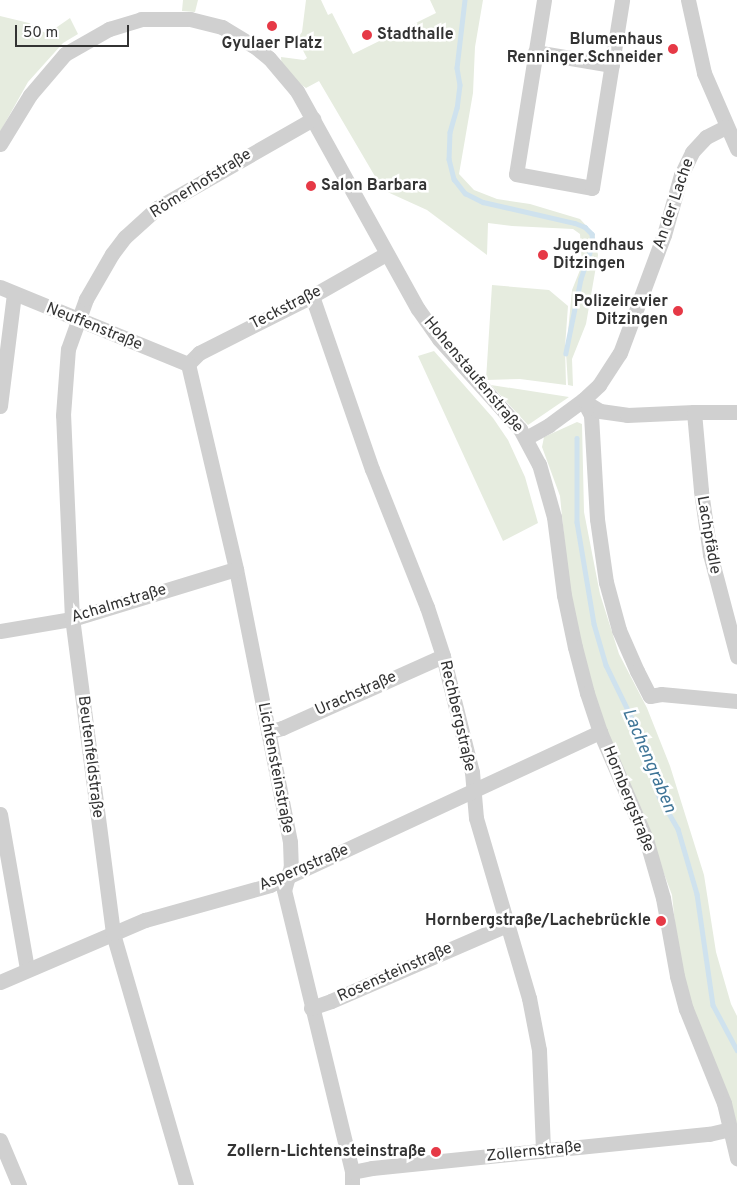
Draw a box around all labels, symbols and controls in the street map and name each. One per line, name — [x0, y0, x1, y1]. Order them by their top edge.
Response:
scale bar — [18, 15, 131, 47]
marker: Gyulaer Platz — [266, 20, 278, 32]
text: 50 m — [23, 24, 58, 43]
place label: Stadthalle — [377, 25, 454, 45]
marker: Stadthalle — [361, 29, 373, 41]
place label: Blumenhaus Renninger.Schneider — [507, 30, 663, 68]
place label: Gyulaer Platz — [222, 34, 322, 54]
marker: Blumenhaus Renninger.Schneider — [667, 43, 679, 55]
street label: Römerhofstraße — [147, 145, 255, 223]
street label: An der Lache — [649, 156, 699, 252]
place label: Salon Barbara — [321, 176, 427, 196]
marker: Salon Barbara — [305, 180, 317, 192]
place label: Jugendhaus Ditzingen — [553, 236, 644, 274]
marker: Jugendhaus Ditzingen — [537, 249, 549, 261]
street label: Teckstraße — [247, 282, 325, 334]
place label: Polizeirevier Ditzingen — [574, 292, 668, 330]
street label: Neuffenstraße — [43, 299, 145, 355]
marker: Polizeirevier Ditzingen — [672, 305, 684, 317]
street label: Hohenstaufenstraße — [419, 313, 527, 437]
street label: Lachpfädle — [692, 494, 724, 576]
street label: Achalmstraße — [69, 580, 169, 628]
street label: Rechbergstraße — [435, 659, 479, 773]
street label: Urachstraße — [312, 668, 400, 720]
street label: Beutenfeldstraße — [73, 695, 107, 819]
street label: Lichtensteinstraße — [253, 701, 297, 835]
water label: Lachengraben — [616, 705, 680, 817]
street label: Hornbergstraße — [598, 743, 658, 855]
street label: Aspergstraße — [256, 840, 352, 896]
place label: Hornbergstraße/Lachebrückle — [425, 911, 651, 931]
marker: Hornbergstraße/Lachebrückle — [655, 915, 667, 927]
street label: Rosensteinstraße — [335, 939, 455, 1007]
street label: Zollernstraße — [485, 1137, 583, 1167]
place label: Zollern-Lichtensteinstraße — [227, 1142, 426, 1162]
marker: Zollern-Lichtensteinstraße — [430, 1146, 442, 1158]

